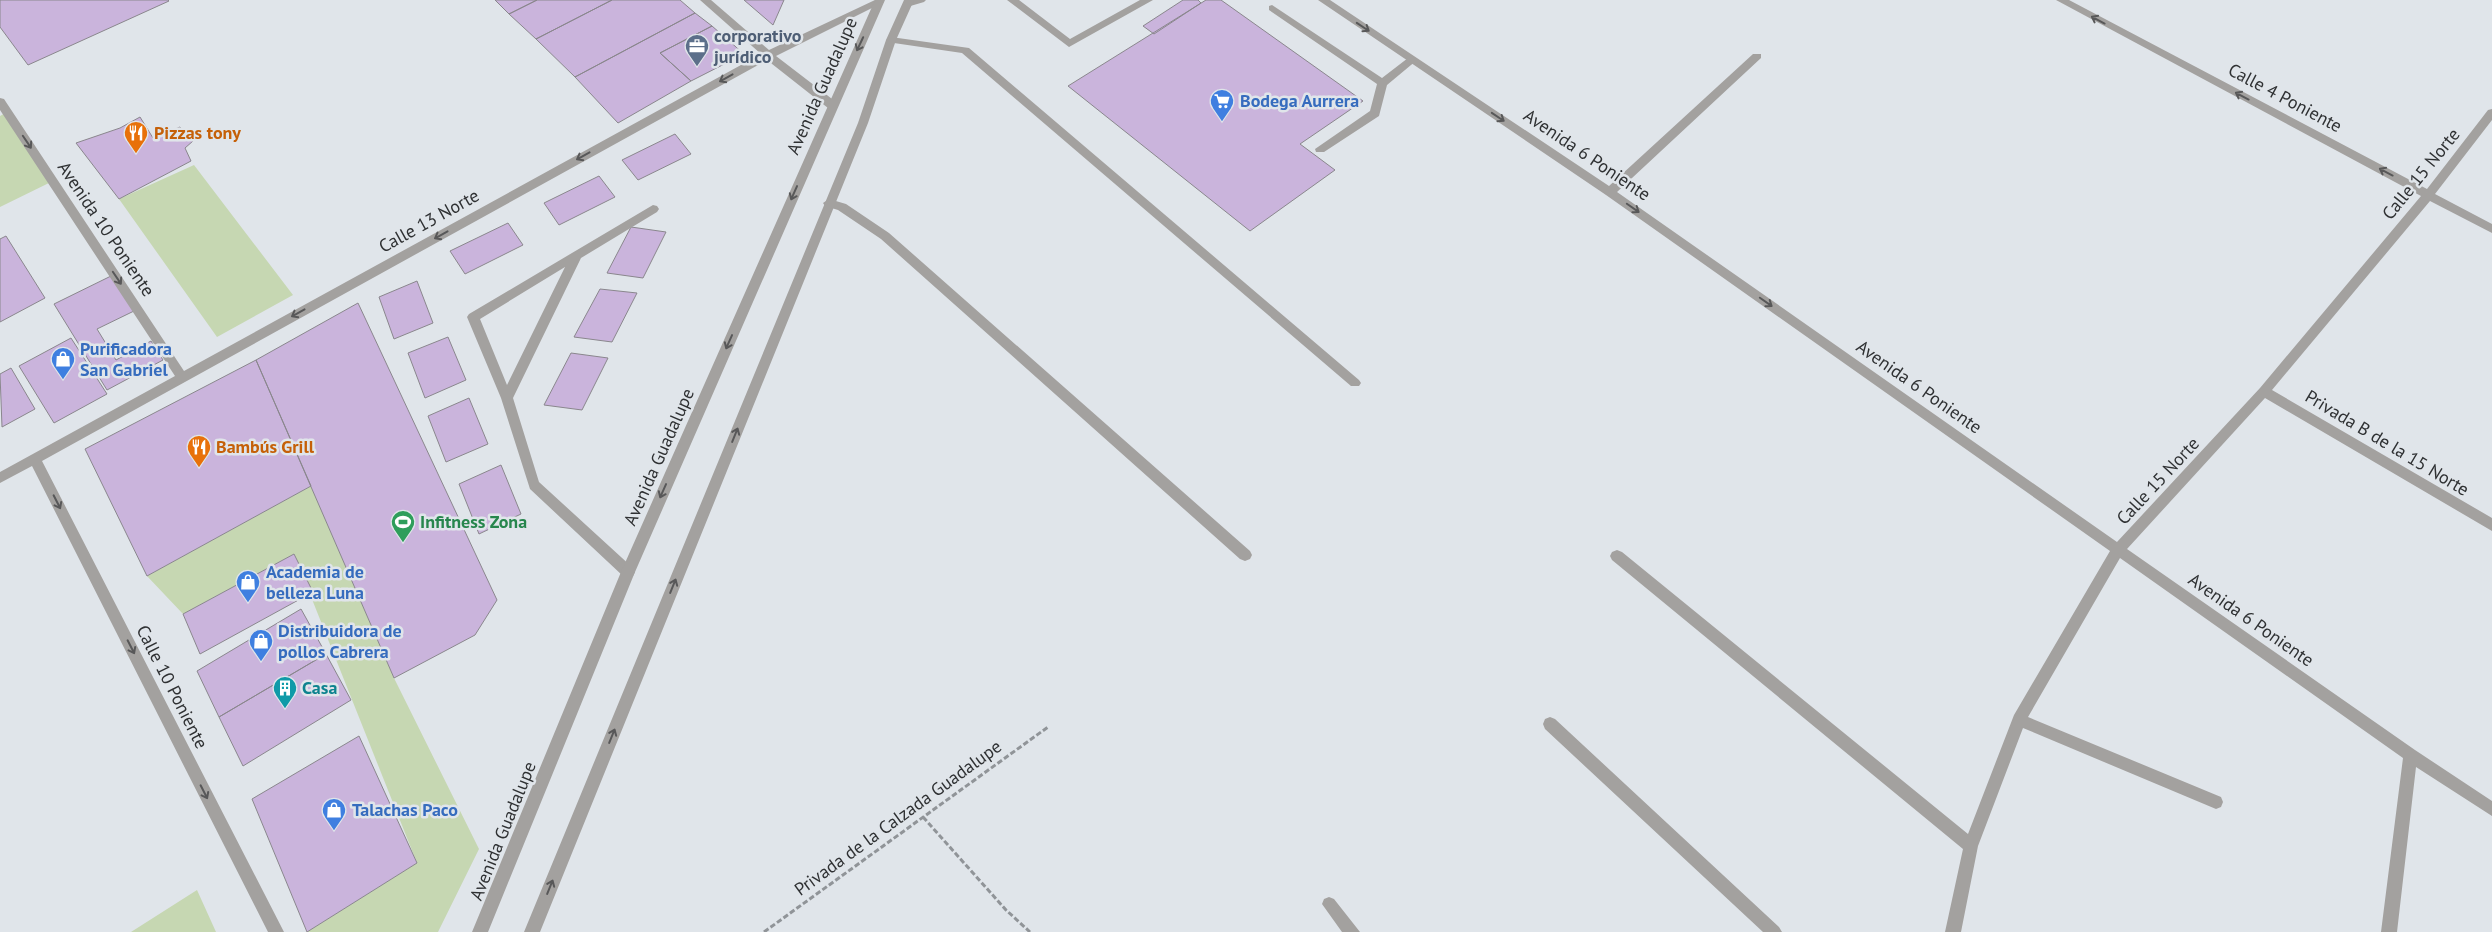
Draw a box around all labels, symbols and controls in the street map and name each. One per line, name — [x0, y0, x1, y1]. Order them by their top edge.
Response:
street label: Avenida Guadalupe — [781, 14, 862, 158]
one-way arrow — [2091, 15, 2106, 25]
one-way arrow — [1356, 22, 1370, 32]
place label: corporativo jurídico — [713, 24, 802, 68]
office icon: corporativo jurídico — [684, 33, 710, 67]
one-way arrow — [854, 36, 864, 51]
street label: Calle 4 Poniente — [2224, 58, 2346, 137]
one-way arrow — [718, 73, 733, 83]
supermarket icon: Bodega Aurrera — [1209, 88, 1235, 122]
place label: Bodega Aurrera — [1240, 89, 1359, 112]
one-way arrow — [2235, 91, 2250, 100]
street label: Avenida 6 Poniente — [1520, 104, 1655, 205]
one-way arrow — [1491, 113, 1505, 123]
restaurant icon: Pizzas tony — [123, 120, 149, 154]
place label: Pizzas tony — [154, 121, 241, 144]
street label: Calle 15 Norte — [2377, 123, 2465, 224]
one-way arrow — [22, 135, 33, 149]
one-way arrow — [577, 152, 591, 162]
street label: Avenida 10 Poniente — [53, 157, 160, 301]
one-way arrow — [2379, 166, 2394, 176]
street label: Calle 13 Norte — [375, 184, 483, 258]
one-way arrow — [788, 185, 798, 200]
one-way arrow — [1626, 203, 1640, 213]
one-way arrow — [434, 230, 448, 240]
one-way arrow — [113, 270, 123, 284]
one-way arrow — [1759, 297, 1773, 307]
one-way arrow — [291, 308, 306, 318]
one-way arrow — [723, 334, 733, 349]
street label: Avenida 6 Poniente — [1852, 335, 1987, 438]
place label: Purificadora San Gabriel — [80, 337, 172, 381]
shop icon: Purificadora San Gabriel — [50, 346, 76, 380]
street label: Privada B de la 15 Norte — [2301, 384, 2473, 501]
street label: Avenida Guadalupe — [618, 385, 699, 529]
one-way arrow — [731, 428, 740, 443]
street label: Calle 15 Norte — [2111, 432, 2204, 529]
restaurant icon: Bambús Grill — [186, 434, 212, 468]
place label: Bambús Grill — [216, 435, 315, 458]
one-way arrow — [658, 483, 667, 498]
one-way arrow — [53, 494, 62, 509]
sports icon: Infitness Zona — [390, 509, 416, 543]
place label: Infitness Zona — [420, 510, 527, 533]
place label: Academia de belleza Luna — [266, 560, 364, 604]
street label: Avenida 6 Poniente — [2184, 568, 2319, 671]
shop icon: Academia de belleza Luna — [235, 569, 261, 603]
one-way arrow — [669, 579, 679, 594]
place label: Distribuidora de pollos Cabrera — [278, 619, 402, 663]
street label: Calle 10 Poniente — [131, 621, 213, 752]
shop icon: Distribuidora de pollos Cabrera — [248, 628, 274, 662]
one-way arrow — [127, 639, 136, 654]
building icon: Casa — [272, 675, 298, 709]
place label: Casa — [302, 676, 337, 699]
one-way arrow — [608, 729, 617, 744]
street label: Privada de la Calzada Guadalupe — [790, 735, 1006, 901]
street label: Avenida Guadalupe — [464, 758, 541, 904]
one-way arrow — [200, 784, 209, 799]
shop icon: Talachas Paco — [321, 797, 347, 831]
place label: Talachas Paco — [352, 798, 458, 821]
one-way arrow — [546, 880, 556, 895]

